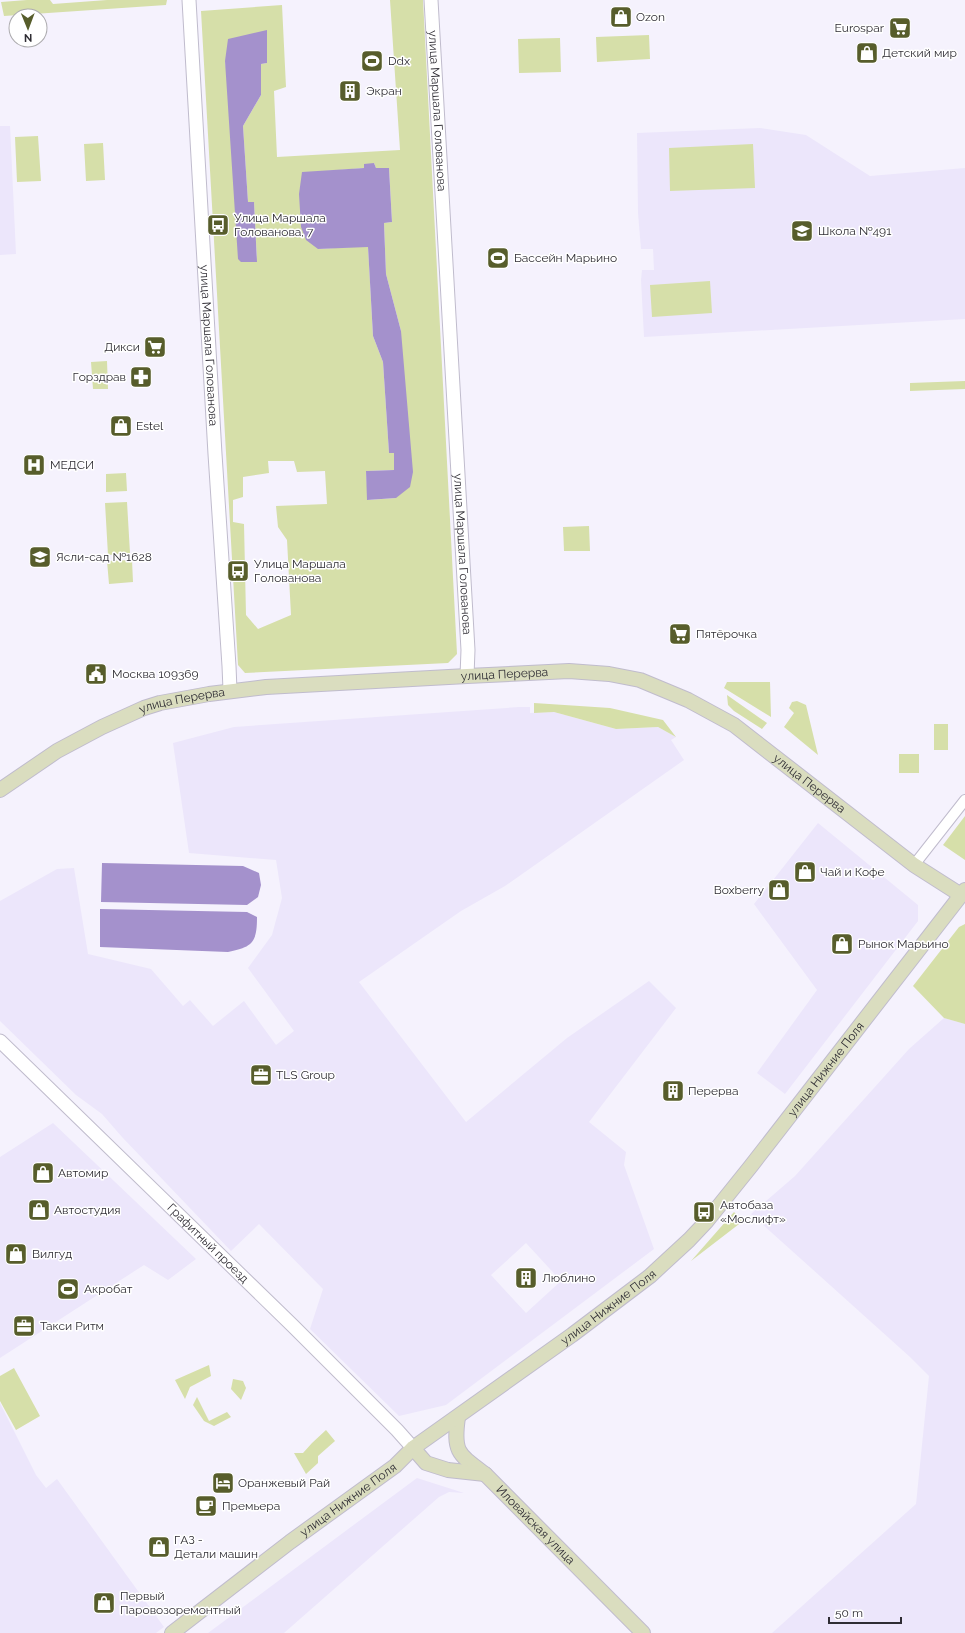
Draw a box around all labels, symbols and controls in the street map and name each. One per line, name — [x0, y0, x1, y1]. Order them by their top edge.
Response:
shop icon: Ozon — [608, 4, 634, 30]
north arrow — [8, 8, 48, 48]
place label: Ozon — [636, 10, 665, 24]
supermarket icon: Eurospar — [887, 15, 913, 41]
place label: Eurospar — [835, 21, 885, 35]
street label: улица Маршала Голованова — [426, 30, 449, 192]
text: N — [24, 31, 32, 44]
shop icon: Детский мир — [854, 40, 880, 66]
place label: Детский мир — [882, 46, 957, 60]
sports icon: Ddx — [359, 48, 385, 74]
place label: Ddx — [388, 54, 410, 68]
building icon: Экран — [337, 78, 363, 104]
place label: Экран — [366, 84, 402, 98]
place label: Улица Маршала Голованова, 7 — [234, 211, 326, 239]
bus stop icon: Улица Маршала Голованова, 7 — [205, 212, 231, 238]
school or university icon: Школа №491 — [789, 218, 815, 244]
place label: Школа №491 — [818, 224, 891, 238]
sports icon: Бассейн Марьино — [485, 245, 511, 271]
place label: Бассейн Марьино — [514, 251, 617, 265]
street label: улица Маршала Голованова — [197, 264, 220, 426]
supermarket icon: Дикси — [142, 334, 168, 360]
place label: Дикси — [104, 340, 140, 354]
pharmacy icon: Горздрав — [128, 364, 154, 390]
place label: Горздрав — [72, 370, 126, 384]
shop icon: Estel — [108, 413, 134, 439]
place label: Estel — [136, 419, 164, 433]
hospital icon: МЕДСИ — [21, 452, 47, 478]
place label: МЕДСИ — [50, 458, 94, 472]
street label: улица Маршала Голованова — [451, 473, 474, 635]
school or university icon: Ясли-сад №1628 — [27, 544, 53, 570]
place label: Ясли-сад №1628 — [56, 550, 152, 564]
place label: Улица Маршала Голованова — [254, 557, 346, 585]
bus stop icon: Улица Маршала Голованова — [225, 558, 251, 584]
supermarket icon: Пятёрочка — [667, 621, 693, 647]
place label: Пятёрочка — [696, 627, 757, 641]
public building icon: Москва 109369 — [83, 661, 109, 687]
street label: улица Перерва — [460, 665, 549, 683]
place label: Москва 109369 — [112, 667, 199, 681]
street label: улица Перерва — [137, 685, 226, 716]
street label: улица Перерва — [770, 751, 848, 816]
shop icon: Чай и Кофе — [792, 859, 818, 885]
place label: Чай и Кофе — [820, 865, 884, 879]
shop icon: Boxberry — [766, 877, 792, 903]
place label: Boxberry — [714, 883, 764, 897]
shop icon: Рынок Марьино — [829, 931, 855, 957]
place label: Рынок Марьино — [858, 937, 949, 951]
street label: улица Нижние Поля — [785, 1019, 867, 1119]
office icon: TLS Group — [248, 1062, 274, 1088]
place label: TLS Group — [276, 1068, 335, 1082]
building icon: Перерва — [660, 1078, 686, 1104]
place label: Перерва — [688, 1084, 738, 1098]
shop icon: Автомир — [30, 1160, 56, 1186]
place label: Автомир — [58, 1166, 108, 1180]
shop icon: Автостудия — [26, 1197, 52, 1223]
place label: Автобаза «Мослифт» — [720, 1198, 786, 1226]
bus stop icon: Автобаза «Мослифт» — [691, 1199, 717, 1225]
street label: Графитный проезд — [164, 1201, 251, 1286]
place label: Автостудия — [54, 1203, 121, 1217]
shop icon: Вилгуд — [3, 1241, 29, 1267]
place label: Вилгуд — [32, 1247, 72, 1261]
building icon: Люблино — [513, 1265, 539, 1291]
street label: улица Нижние Поля — [558, 1267, 659, 1348]
place label: Люблино — [542, 1271, 595, 1285]
sports icon: Акробат — [55, 1276, 81, 1302]
place label: Акробат — [84, 1282, 133, 1296]
office icon: Такси Ритм — [11, 1313, 37, 1339]
place label: Такси Ритм — [40, 1319, 104, 1333]
street label: улица Нижние Поля — [297, 1460, 399, 1539]
hotel icon: Оранжевый Рай — [210, 1470, 236, 1496]
place label: Оранжевый Рай — [238, 1476, 330, 1490]
street label: Иловайская улица — [493, 1483, 578, 1567]
cafe icon: Премьера — [193, 1493, 219, 1519]
place label: Премьера — [222, 1499, 280, 1513]
place label: ГАЗ - Детали машин — [174, 1533, 258, 1561]
shop icon: ГАЗ - Детали машин — [146, 1534, 172, 1560]
place label: Первый Паровозоремонтный — [120, 1589, 241, 1617]
shop icon: Первый Паровозоремонтный — [91, 1590, 117, 1616]
scale bar — [829, 1599, 901, 1625]
text: 50 m — [835, 1606, 863, 1620]

